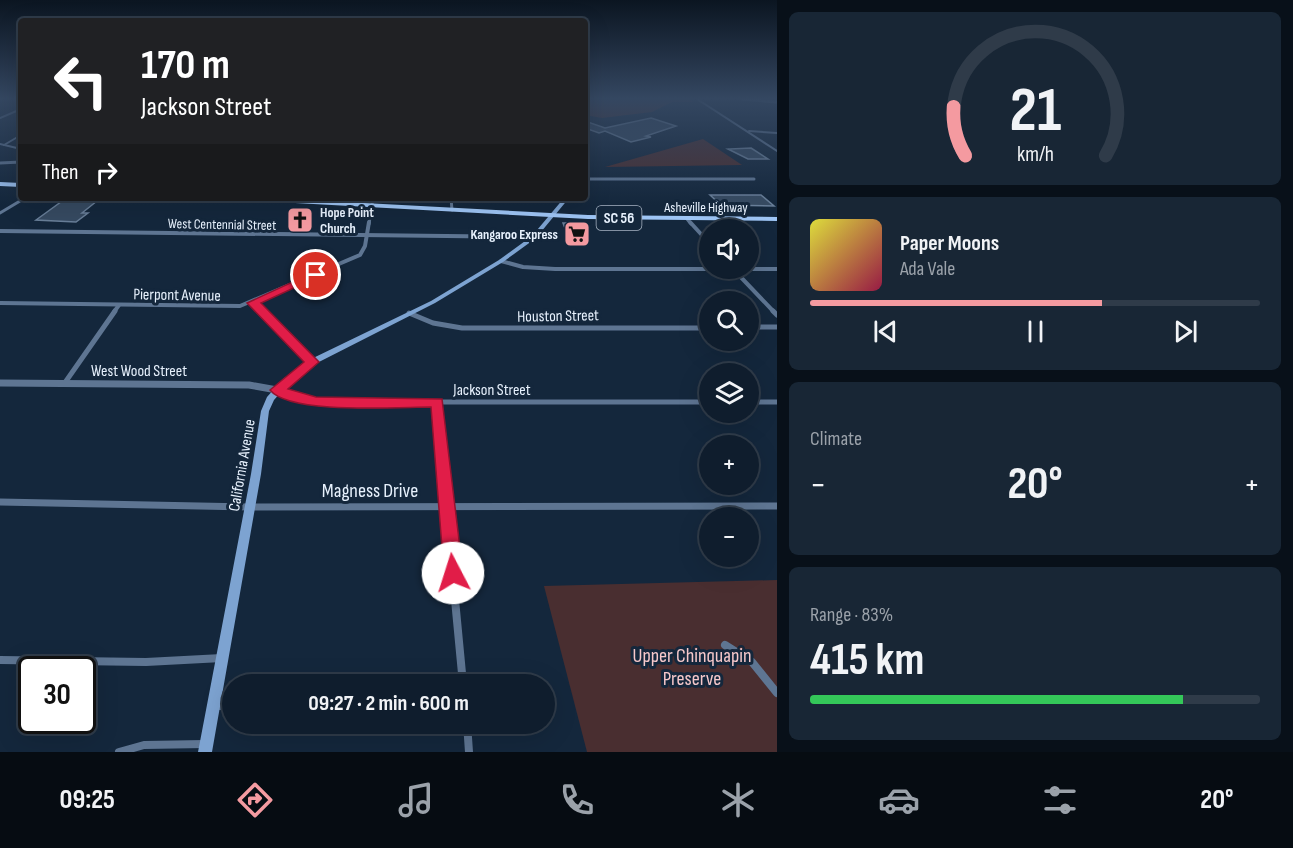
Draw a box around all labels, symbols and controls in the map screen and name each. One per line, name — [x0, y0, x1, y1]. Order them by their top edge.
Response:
text: 170 m — [141, 40, 230, 91]
icon: left — [42, 42, 120, 120]
text: 21 — [1009, 74, 1061, 149]
text: Jackson Street — [141, 91, 271, 123]
text: km/h — [1016, 142, 1054, 167]
icon: right — [90, 156, 123, 189]
text: Then — [42, 159, 78, 186]
street label: Asheville Highway — [663, 199, 748, 216]
place label: Hope Point Church — [320, 204, 374, 237]
church icon: Hope Point Church — [285, 205, 315, 235]
road number: SC 56 — [596, 206, 642, 230]
street label: West Centennial Street — [168, 215, 276, 234]
supermarket icon: Kangaroo Express — [562, 219, 592, 249]
map controls — [699, 219, 759, 567]
button: sound — [699, 219, 759, 279]
place label: Kangaroo Express — [470, 226, 558, 243]
text: Paper Moons — [900, 230, 999, 257]
pin — [290, 249, 341, 300]
text: Ada Vale — [900, 257, 955, 281]
icon: arrive — [299, 258, 332, 291]
street label: Pierpont Avenue — [133, 285, 221, 306]
button: search — [699, 291, 759, 351]
street label: Houston Street — [517, 306, 599, 327]
icon: previous — [869, 315, 902, 348]
icon: pause — [1019, 315, 1052, 348]
icon: next — [1169, 315, 1202, 348]
street label: West Wood Street — [91, 362, 187, 381]
button: layers — [699, 363, 759, 423]
street label: Jackson Street — [452, 381, 531, 400]
street label: California Avenue — [225, 418, 260, 513]
text: Climate — [810, 427, 862, 451]
button: + — [699, 435, 759, 495]
text: 20° — [1007, 457, 1063, 512]
text: − — [810, 465, 826, 505]
text: + — [1244, 465, 1260, 505]
street label: Magness Drive — [322, 479, 418, 503]
button: − — [699, 507, 759, 567]
position arrow — [421, 541, 485, 605]
text: Range · 83% — [810, 603, 893, 627]
text: 415 km — [810, 633, 924, 688]
park label: Upper Chinquapin Preserve — [633, 644, 751, 691]
speed limit sign: 30 — [18, 656, 96, 734]
text: 09:27 · 2 min · 600 m — [308, 690, 469, 717]
icon: directions — [234, 779, 276, 821]
icon: music — [395, 779, 437, 821]
icon: phone — [556, 779, 598, 821]
icon: climate — [717, 779, 759, 821]
icon: car — [878, 779, 920, 821]
icon: filters — [1039, 779, 1081, 821]
text: 09:25 — [60, 784, 115, 816]
text: 20° — [1200, 784, 1233, 816]

